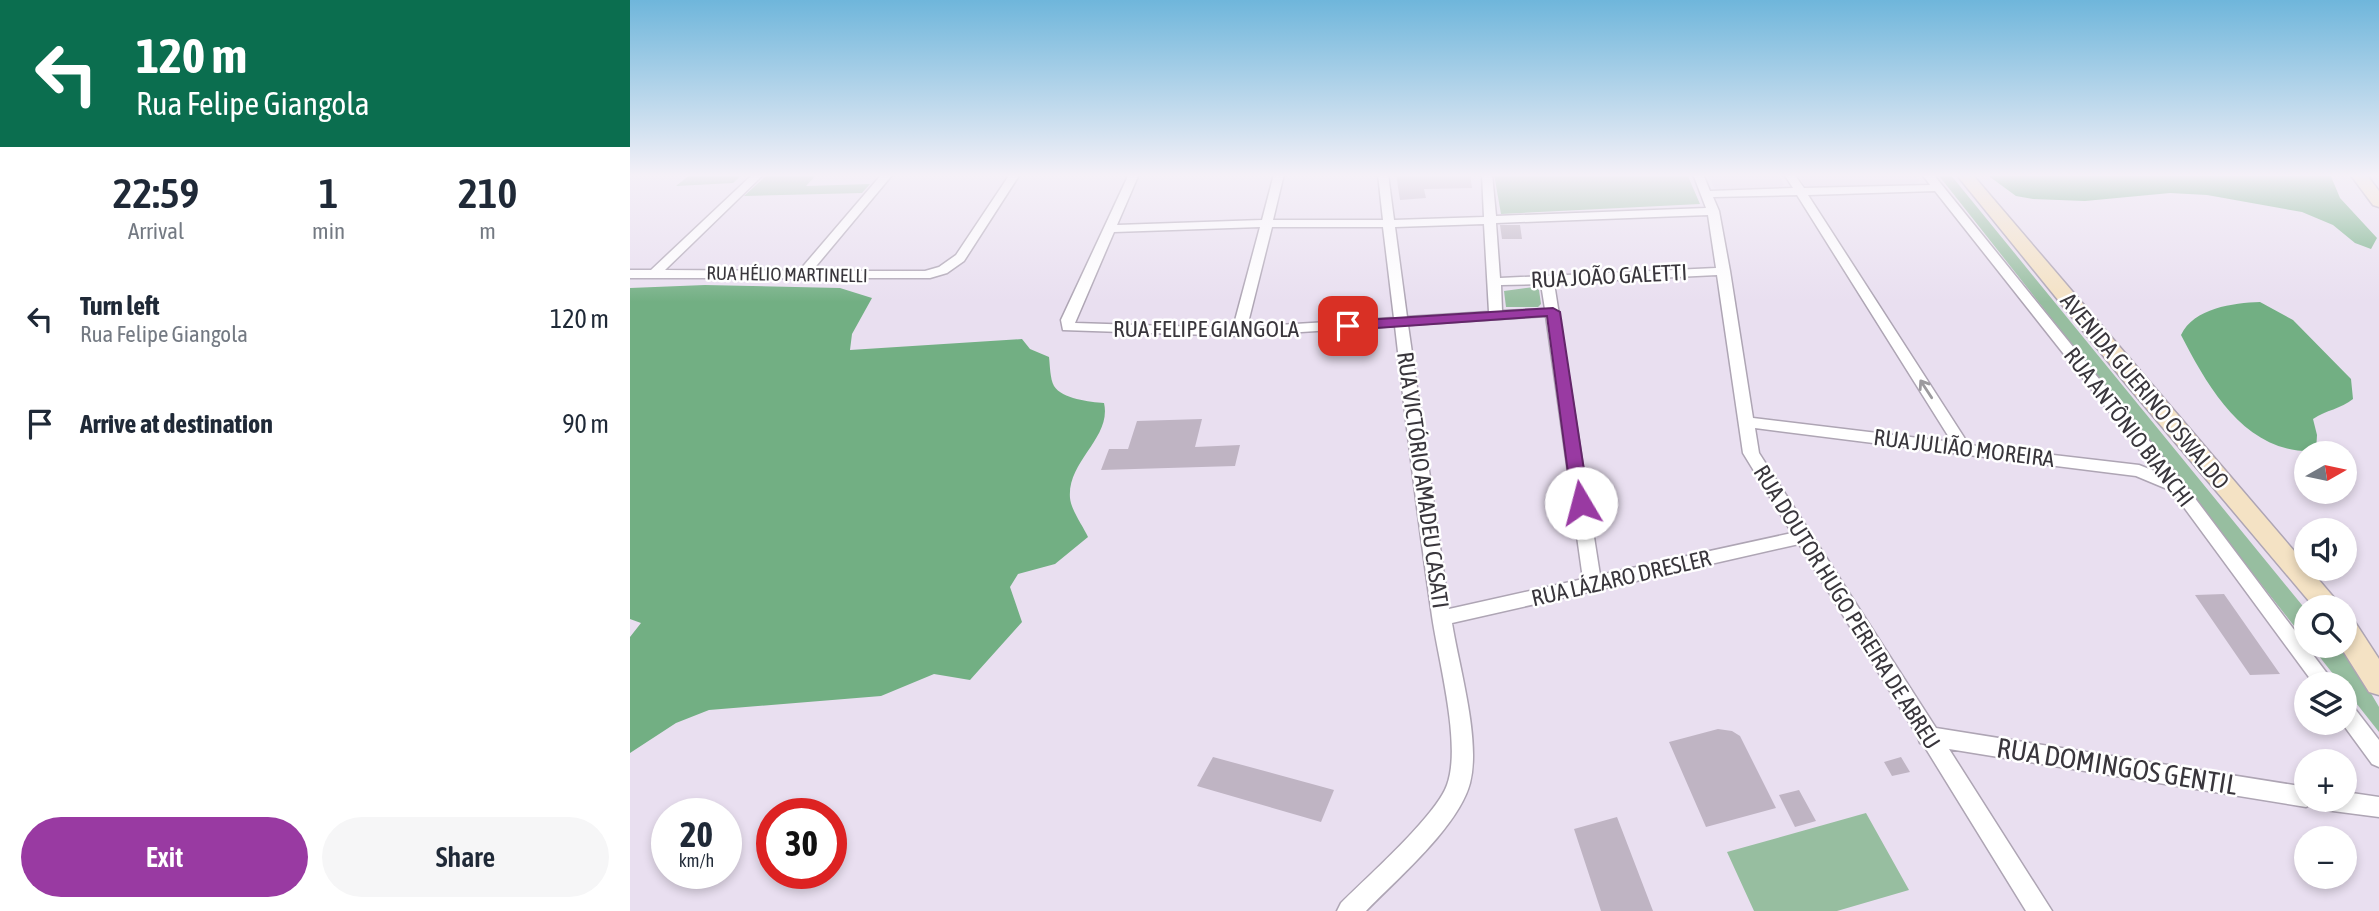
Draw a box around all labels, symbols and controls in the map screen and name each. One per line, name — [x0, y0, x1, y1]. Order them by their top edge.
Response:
text: 120 m — [136, 27, 247, 83]
icon: left — [21, 28, 112, 119]
text: Rua Felipe Giangola — [136, 85, 370, 122]
text: 22:59 — [113, 169, 199, 217]
text: 1 — [319, 169, 338, 217]
text: 210 — [458, 169, 517, 217]
text: Arrival — [128, 218, 184, 244]
text: min — [312, 218, 345, 244]
text: m — [479, 218, 496, 244]
street label: RUA JOÃO GALETTI — [1530, 259, 1688, 293]
street label: RUA HÉLIO MARTINELLI — [706, 262, 868, 286]
street label: AVENIDA GUERINO OSWALDO — [2056, 288, 2234, 494]
text: Turn left — [80, 291, 160, 321]
pin — [1318, 296, 1378, 356]
icon: left — [21, 300, 59, 338]
text: 120 m — [550, 304, 609, 334]
icon: arrive — [1329, 307, 1367, 345]
street label: RUA FELIPE GIANGOLA — [1113, 316, 1300, 342]
text: Rua Felipe Giangola — [80, 321, 248, 347]
street label: RUA ANTÔNIO BIANCHI — [2059, 342, 2199, 512]
street label: RUA VICTÓRIO AMADEU CASATI — [1392, 350, 1454, 610]
one-way arrow — [1919, 380, 1933, 399]
icon: arrive — [21, 405, 59, 443]
text: Arrive at destination — [80, 409, 273, 439]
text: 90 m — [562, 409, 609, 439]
street label: RUA JULIÃO MOREIRA — [1872, 424, 2057, 472]
north arrow — [2294, 441, 2357, 504]
map controls — [2294, 441, 2357, 889]
street label: RUA DOUTOR HUGO PEREIRA DE ABREU — [1749, 460, 1945, 754]
position arrow — [1544, 466, 1618, 540]
button: sound — [2294, 518, 2357, 581]
street label: RUA LÁZARO DRESLER — [1529, 545, 1714, 611]
button: search — [2294, 595, 2357, 658]
button: layers — [2294, 672, 2357, 735]
street label: RUA DOMINGOS GENTIL — [1995, 731, 2240, 801]
button: + — [2294, 749, 2357, 812]
speed limit sign: 30 — [756, 798, 847, 889]
text: 20 — [680, 814, 713, 854]
button: Exit — [21, 817, 308, 897]
button: Share — [322, 817, 609, 897]
button: − — [2294, 826, 2357, 889]
text: km/h — [679, 850, 714, 871]

